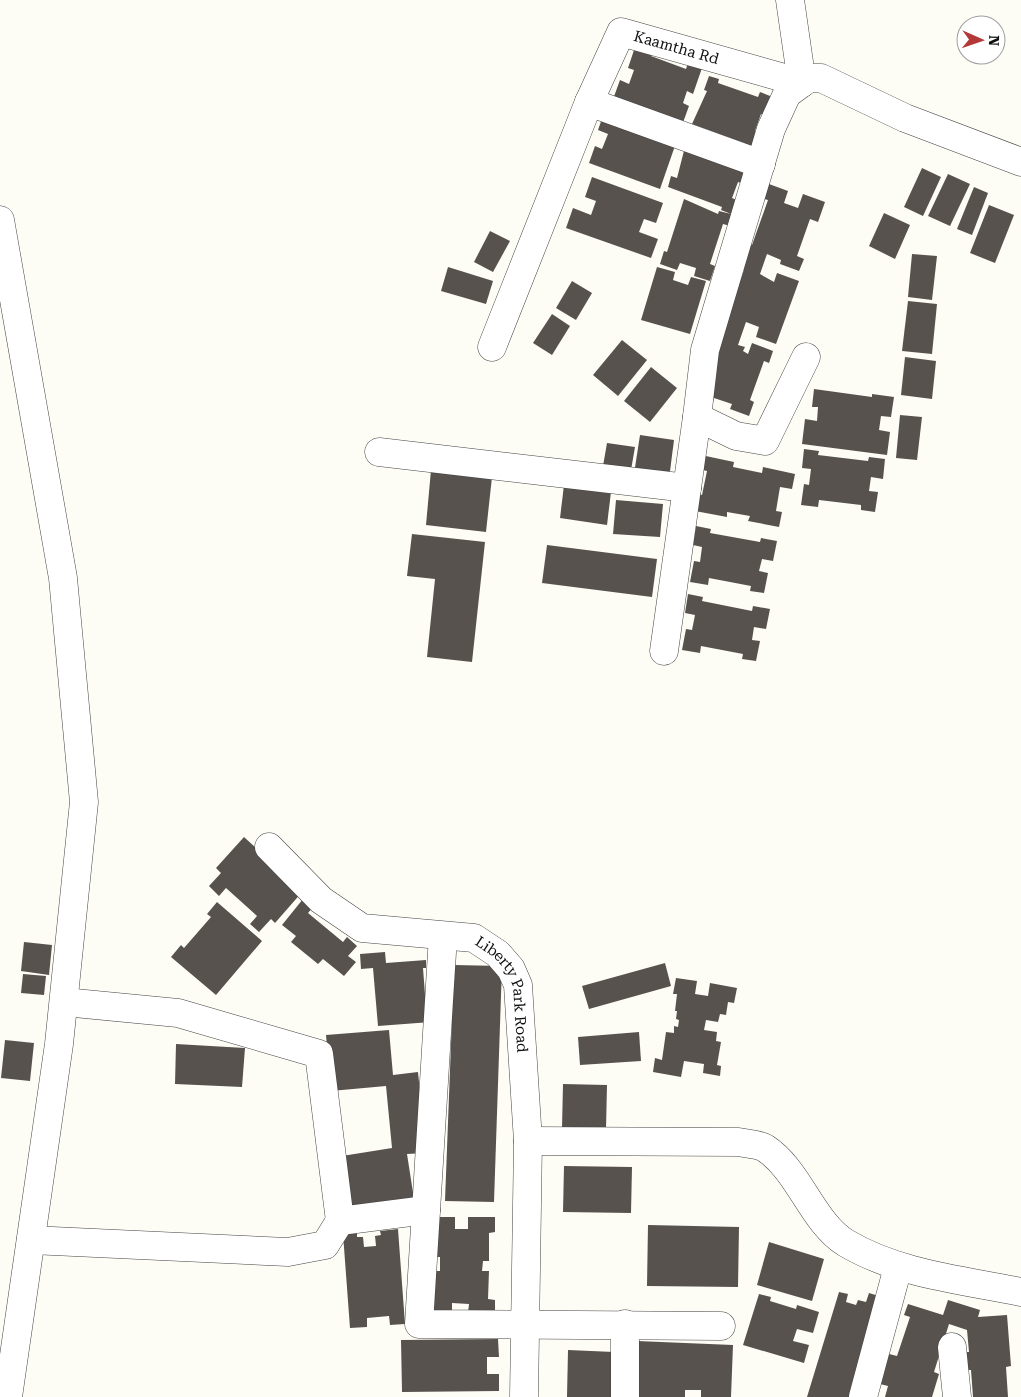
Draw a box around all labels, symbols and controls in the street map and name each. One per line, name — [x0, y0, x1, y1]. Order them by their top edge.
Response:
north arrow — [956, 15, 1006, 65]
street label: Kaamtha Rd — [632, 27, 721, 68]
text: N — [986, 35, 1002, 46]
street label: Liberty Park Road — [472, 932, 531, 1054]

